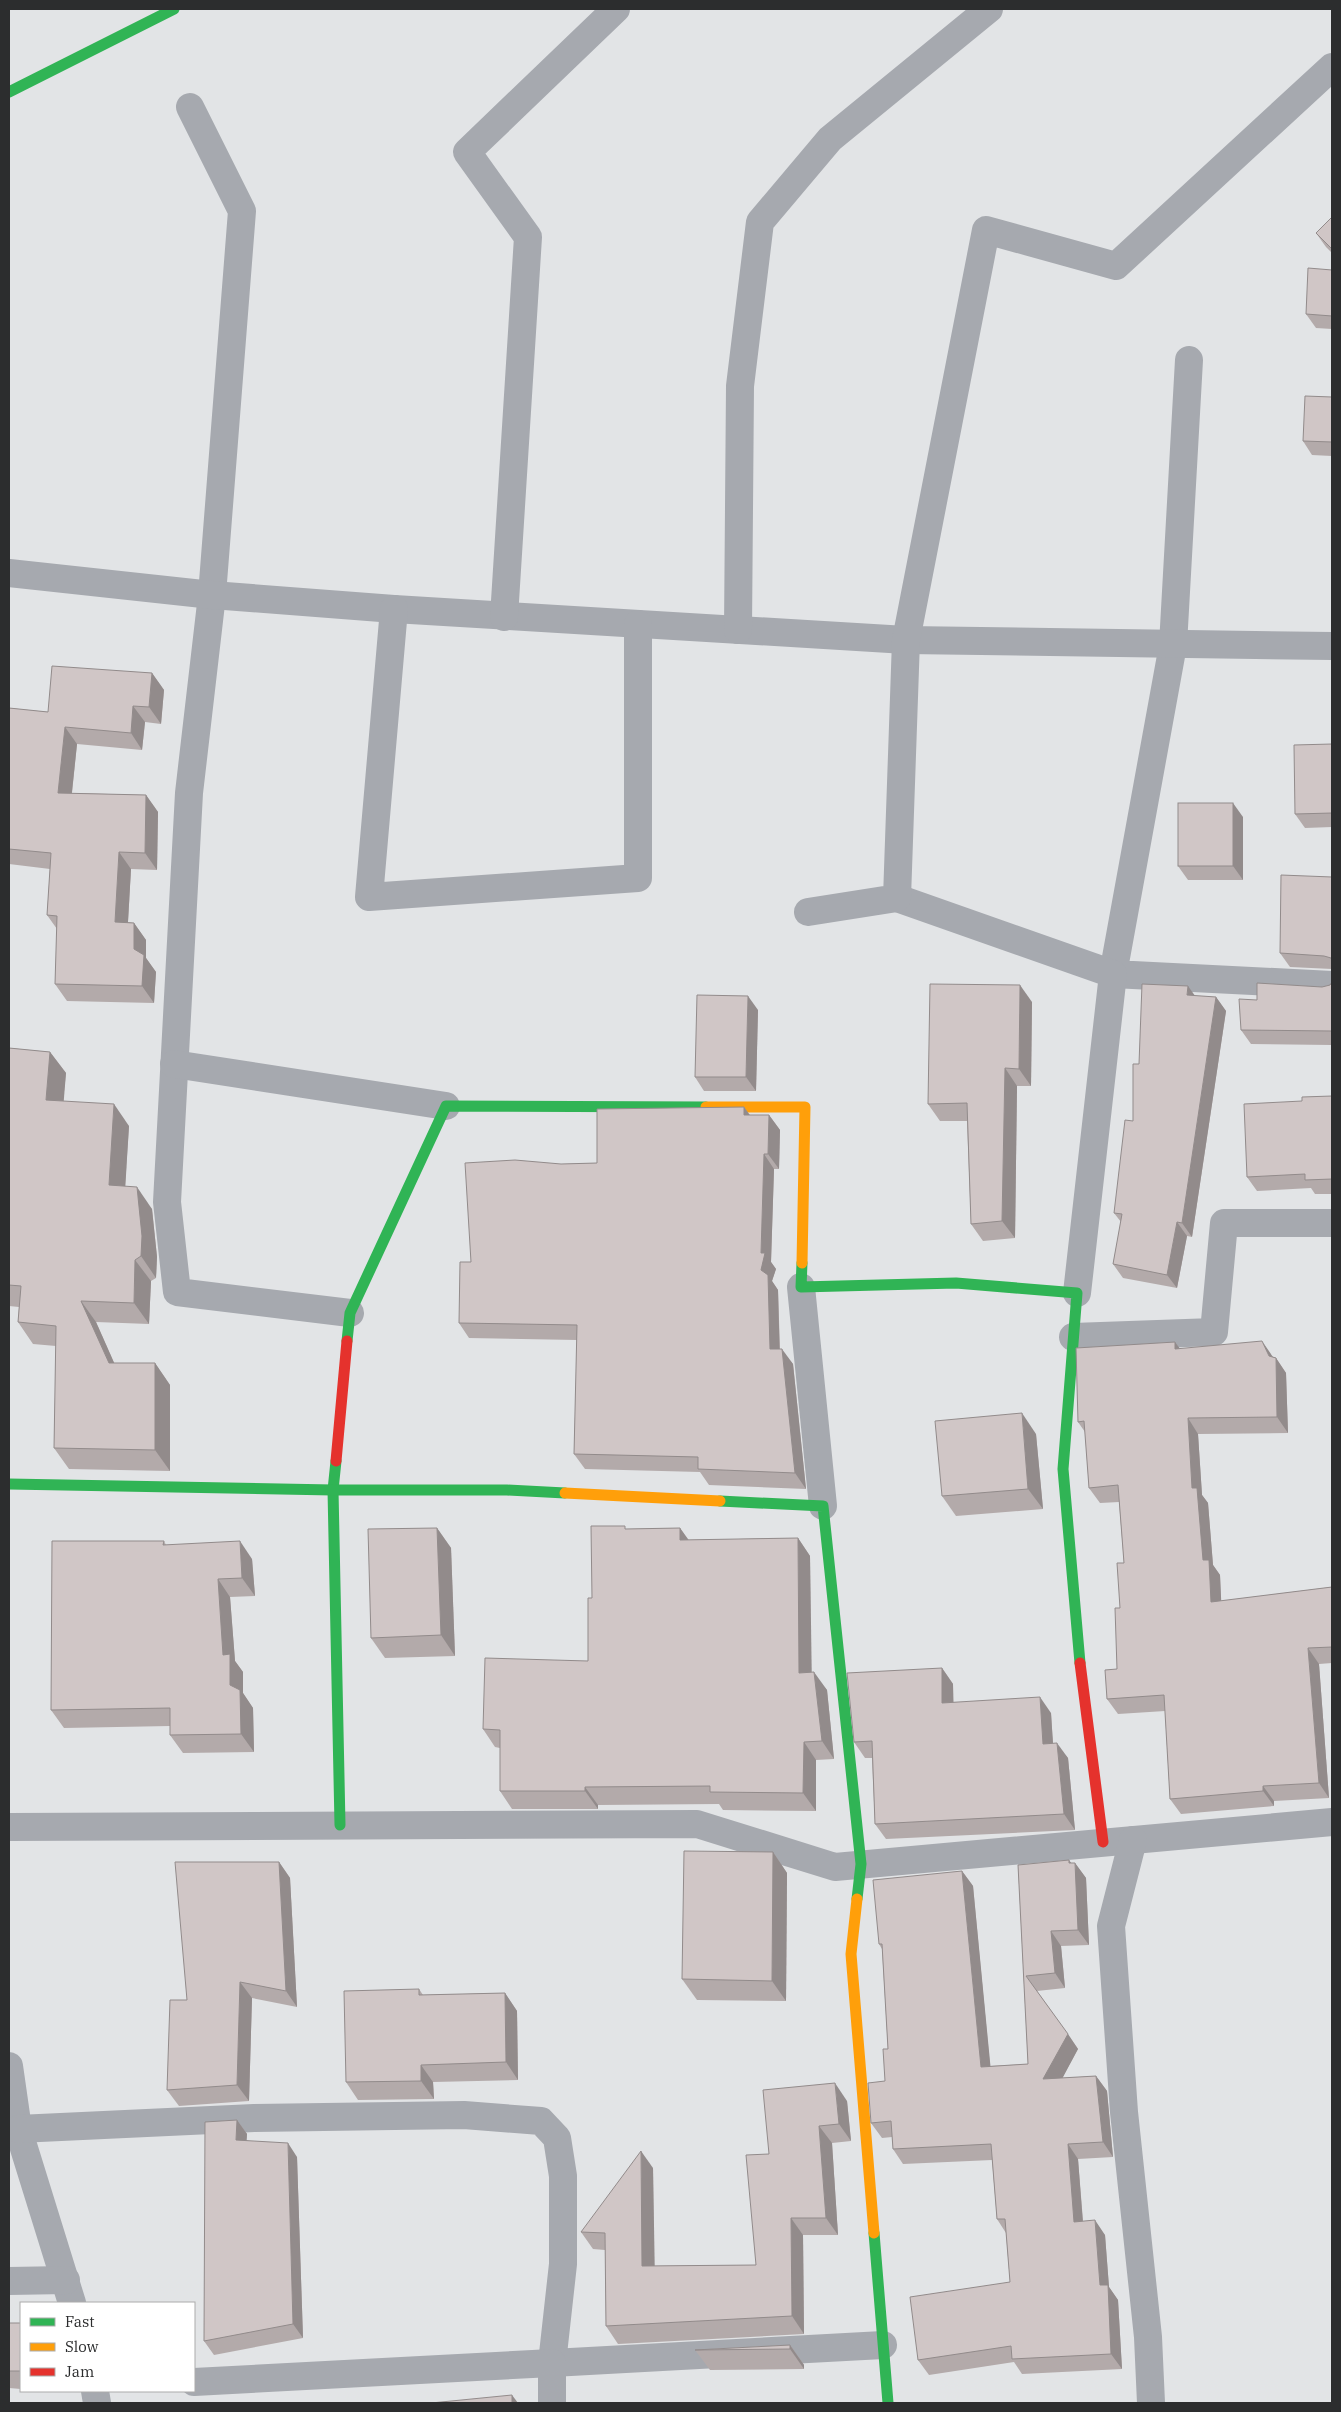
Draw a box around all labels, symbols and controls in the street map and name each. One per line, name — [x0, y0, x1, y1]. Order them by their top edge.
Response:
legend — [20, 2302, 195, 2392]
text: Fast — [65, 2312, 95, 2331]
text: Slow — [65, 2337, 99, 2356]
text: Jam — [65, 2362, 94, 2381]

